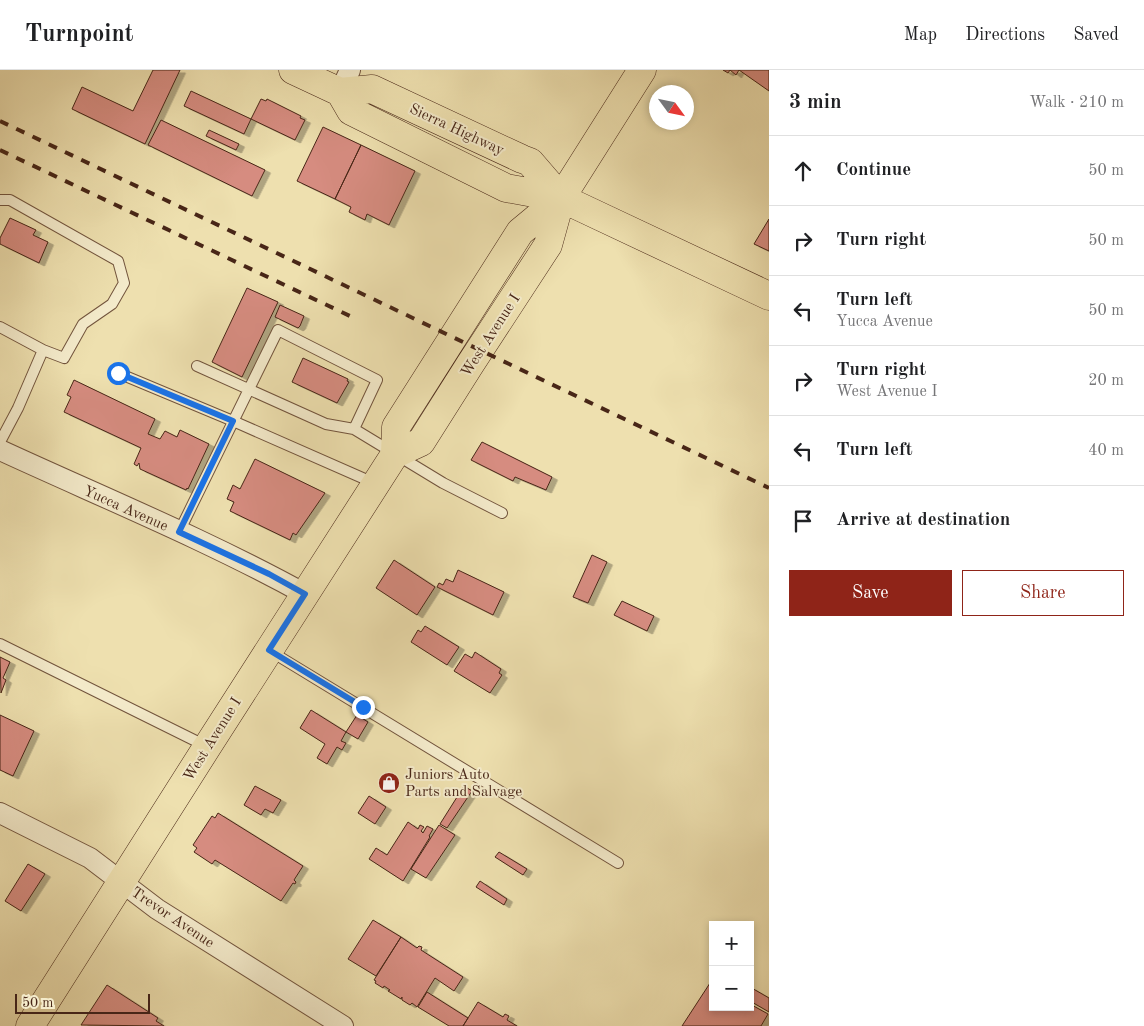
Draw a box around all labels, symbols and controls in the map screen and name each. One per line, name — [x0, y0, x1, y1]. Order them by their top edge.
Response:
text: Turnpoint — [25, 23, 133, 47]
text: Map — [904, 26, 937, 44]
text: Directions — [965, 26, 1045, 44]
text: Saved — [1073, 26, 1119, 44]
north arrow — [649, 85, 694, 130]
text: 3 min — [789, 92, 842, 113]
text: Walk · 210 m — [1029, 95, 1124, 111]
street label: Sierra Highway — [407, 102, 506, 159]
icon: ahead — [789, 157, 817, 185]
text: Continue — [836, 161, 911, 180]
text: 50 m — [1088, 163, 1124, 179]
icon: right — [789, 227, 817, 255]
text: Turn right — [836, 231, 926, 250]
text: 50 m — [1088, 233, 1124, 249]
text: Turn left — [836, 291, 913, 310]
street label: West Avenue I — [459, 292, 524, 380]
icon: left — [789, 297, 817, 325]
text: 50 m — [1088, 303, 1124, 319]
text: Yucca Avenue — [836, 314, 933, 330]
text: Turn right — [836, 361, 926, 380]
route start — [107, 362, 130, 385]
icon: right — [789, 367, 817, 395]
text: 20 m — [1088, 373, 1124, 389]
text: West Avenue I — [836, 384, 938, 400]
icon: left — [789, 437, 817, 465]
text: Turn left — [836, 441, 913, 460]
text: 40 m — [1088, 443, 1124, 459]
street label: Yucca Avenue — [81, 484, 170, 535]
icon: arrive — [789, 507, 817, 535]
text: Arrive at destination — [836, 511, 1010, 530]
button: Save — [789, 570, 952, 616]
button: Share — [962, 570, 1124, 616]
street label: West Avenue I — [182, 695, 245, 784]
route end — [352, 696, 375, 719]
place label: Juniors Auto Parts and Salvage — [405, 768, 522, 800]
shop icon: Juniors Auto Parts and Salvage — [377, 771, 401, 795]
street label: Trevor Avenue — [128, 885, 216, 951]
map controls — [709, 921, 754, 1011]
button: + — [709, 921, 754, 966]
button: − — [709, 966, 754, 1011]
scale bar — [15, 991, 150, 1014]
text: 50 m — [22, 996, 53, 1010]

